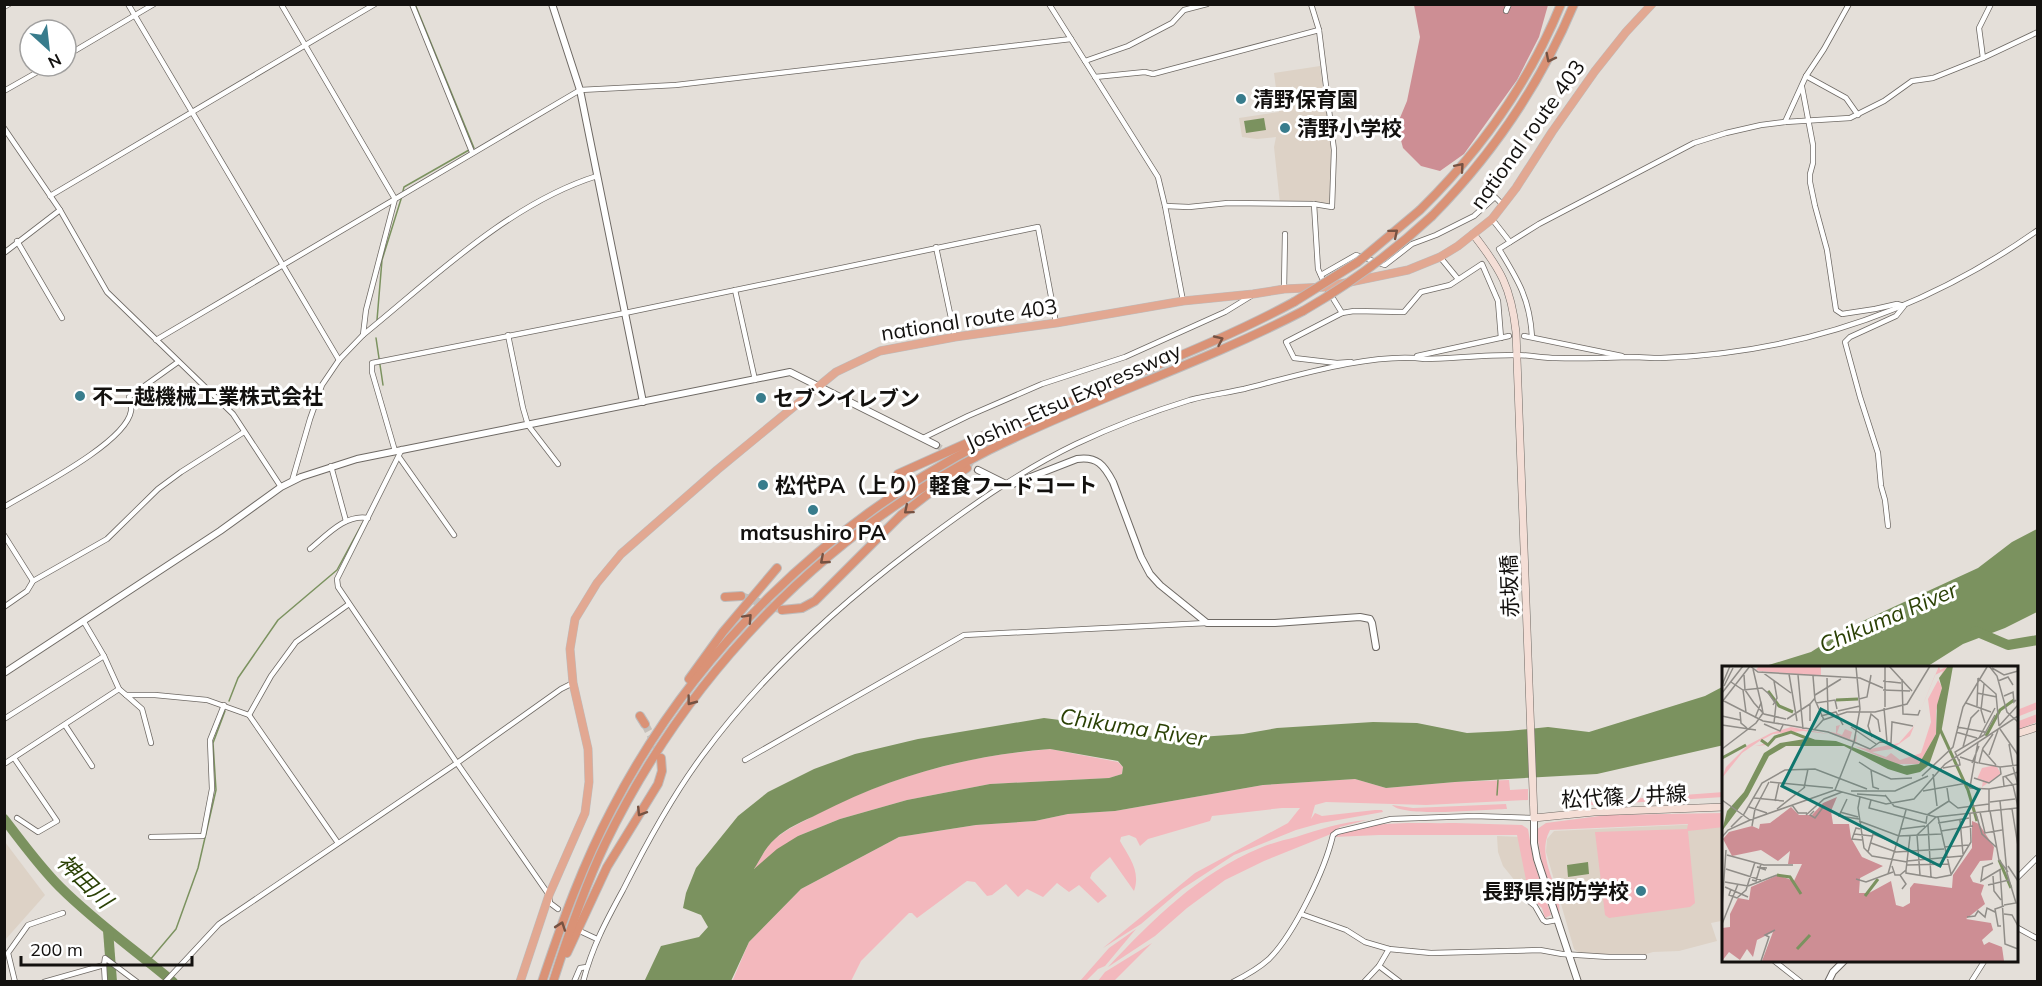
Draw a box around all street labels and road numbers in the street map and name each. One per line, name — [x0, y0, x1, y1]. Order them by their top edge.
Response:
street label: national route 403 — [1464, 54, 1590, 214]
street label: national route 403 — [879, 292, 1059, 346]
street label: Joshin-Etsu Expressway — [961, 337, 1185, 455]
street label: 赤坂橋 — [1495, 554, 1523, 618]
street label: 松代篠ノ井線 — [1560, 780, 1688, 812]

